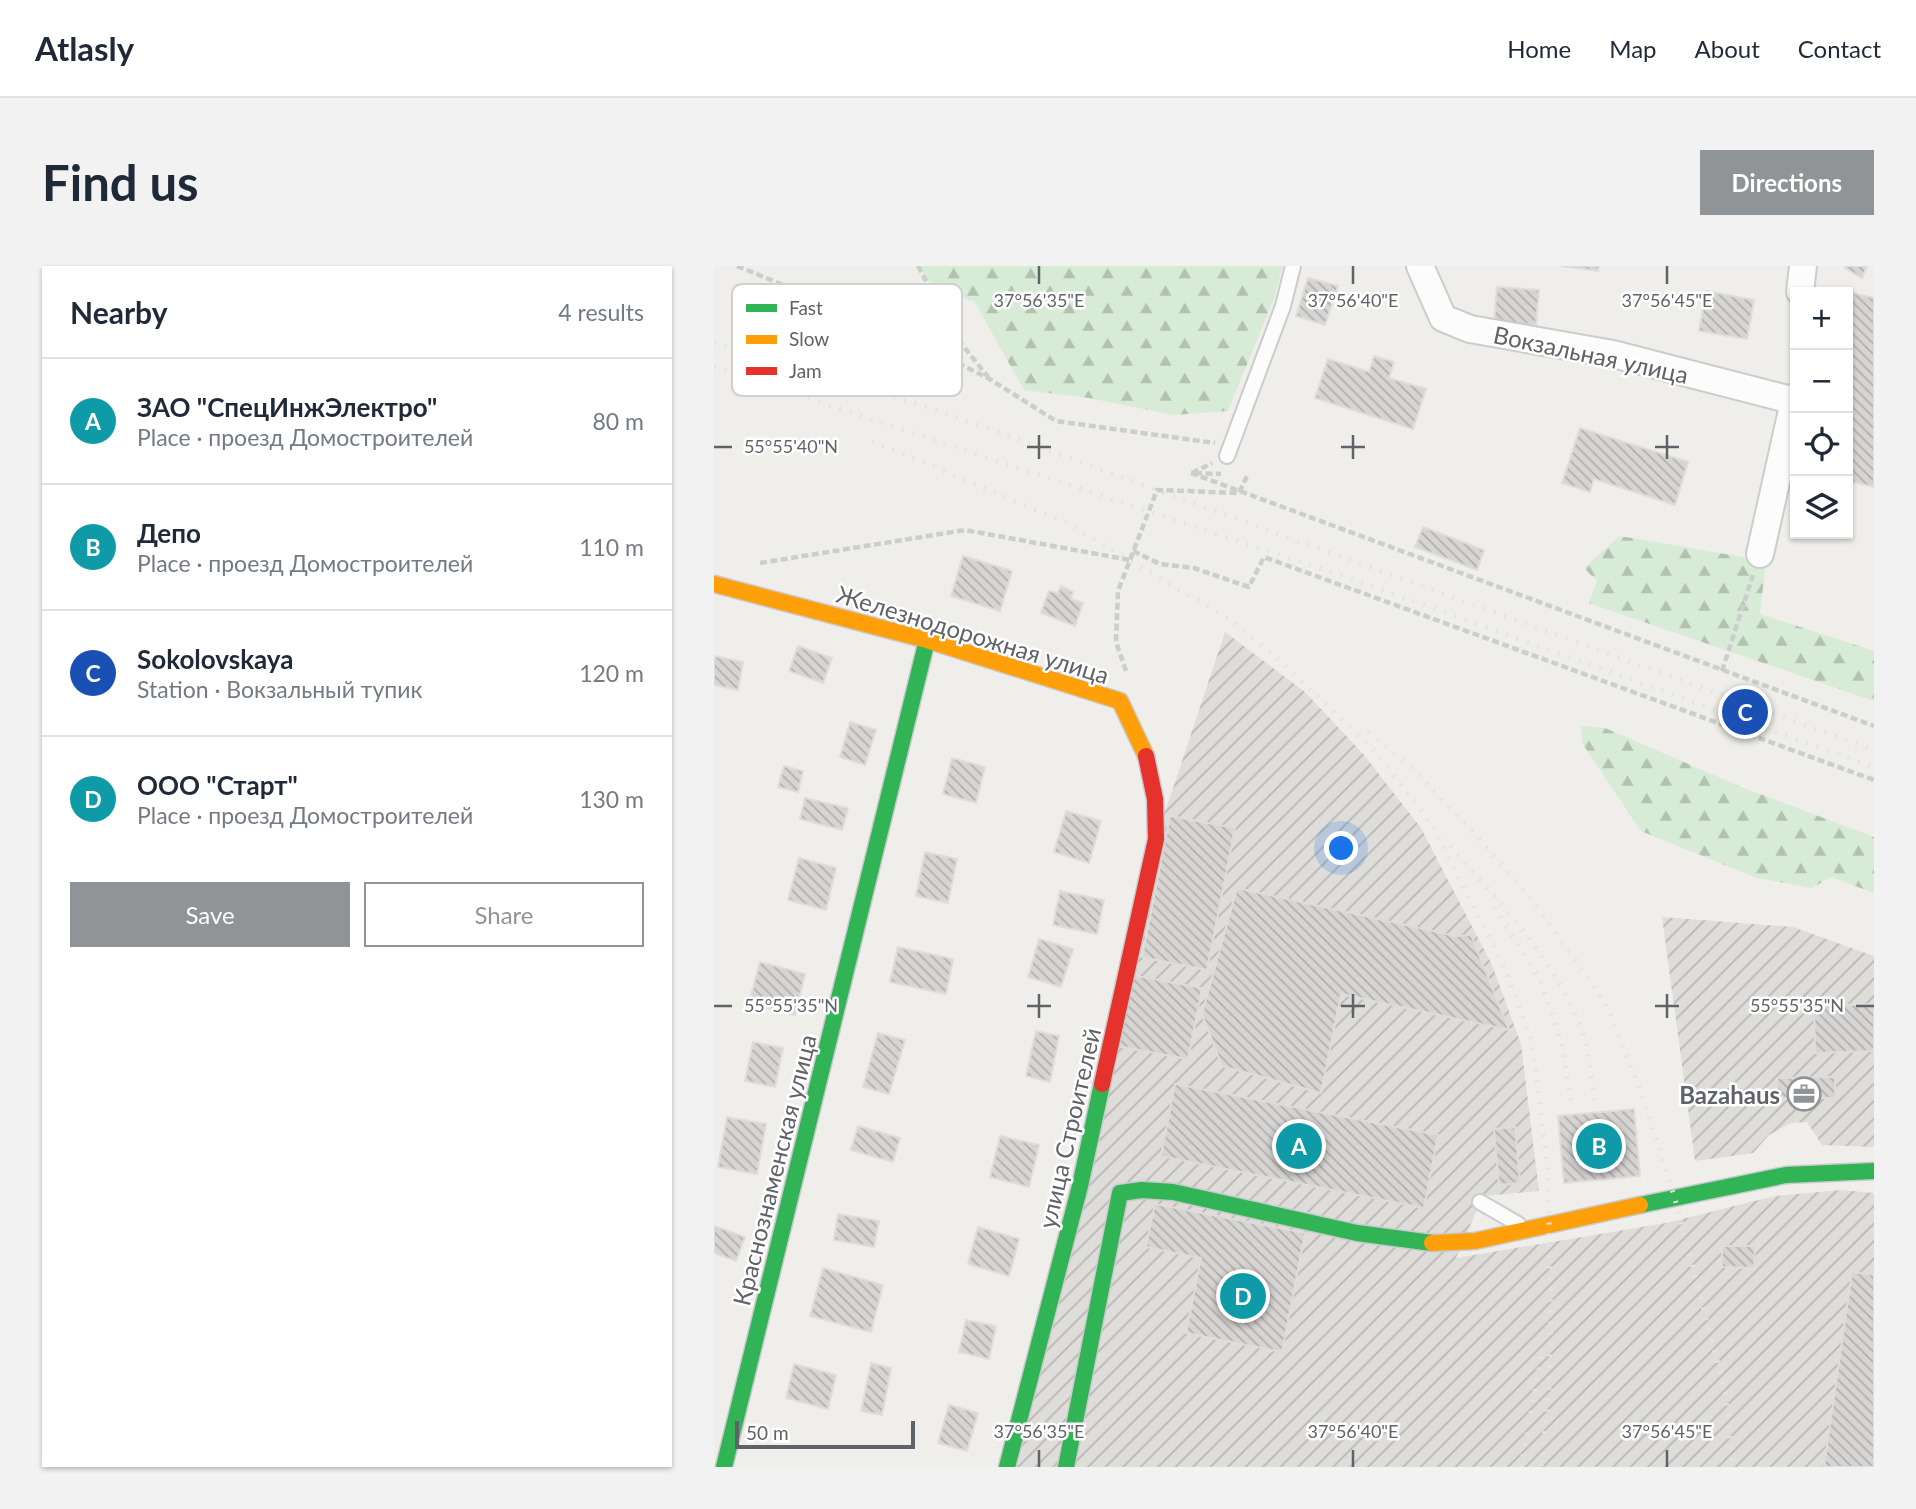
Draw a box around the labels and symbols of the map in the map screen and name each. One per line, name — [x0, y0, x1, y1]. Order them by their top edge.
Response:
legend — [732, 284, 962, 396]
text: 37°56'35"E — [994, 289, 1084, 311]
text: 37°56'40"E — [1308, 289, 1398, 311]
text: 37°56'45"E — [1622, 289, 1712, 311]
text: Fast — [789, 296, 823, 319]
street label: Вокзальная улица — [1491, 319, 1691, 389]
text: Slow — [789, 327, 829, 350]
text: Jam — [789, 359, 822, 382]
text: 55°55'40"N — [744, 435, 838, 457]
street label: Железнодорожная улица — [833, 579, 1113, 689]
pin: C — [1722, 686, 1768, 738]
your location — [1324, 831, 1358, 865]
text: 55°55'35"N — [744, 994, 838, 1016]
text: 55°55'35"N — [1750, 994, 1844, 1016]
street label: улица Строителей — [1032, 1025, 1106, 1231]
street label: Краснознаменская улица — [726, 1031, 822, 1309]
office icon: Bazahaus — [1785, 1075, 1823, 1113]
place label: Bazahaus — [1679, 1080, 1780, 1109]
pin: A — [1276, 1120, 1322, 1172]
pin: B — [1576, 1120, 1622, 1172]
pin: D — [1220, 1270, 1266, 1322]
scale bar — [735, 1418, 915, 1450]
text: 37°56'35"E — [994, 1420, 1084, 1442]
text: 37°56'40"E — [1308, 1420, 1398, 1442]
text: 37°56'45"E — [1622, 1420, 1712, 1442]

